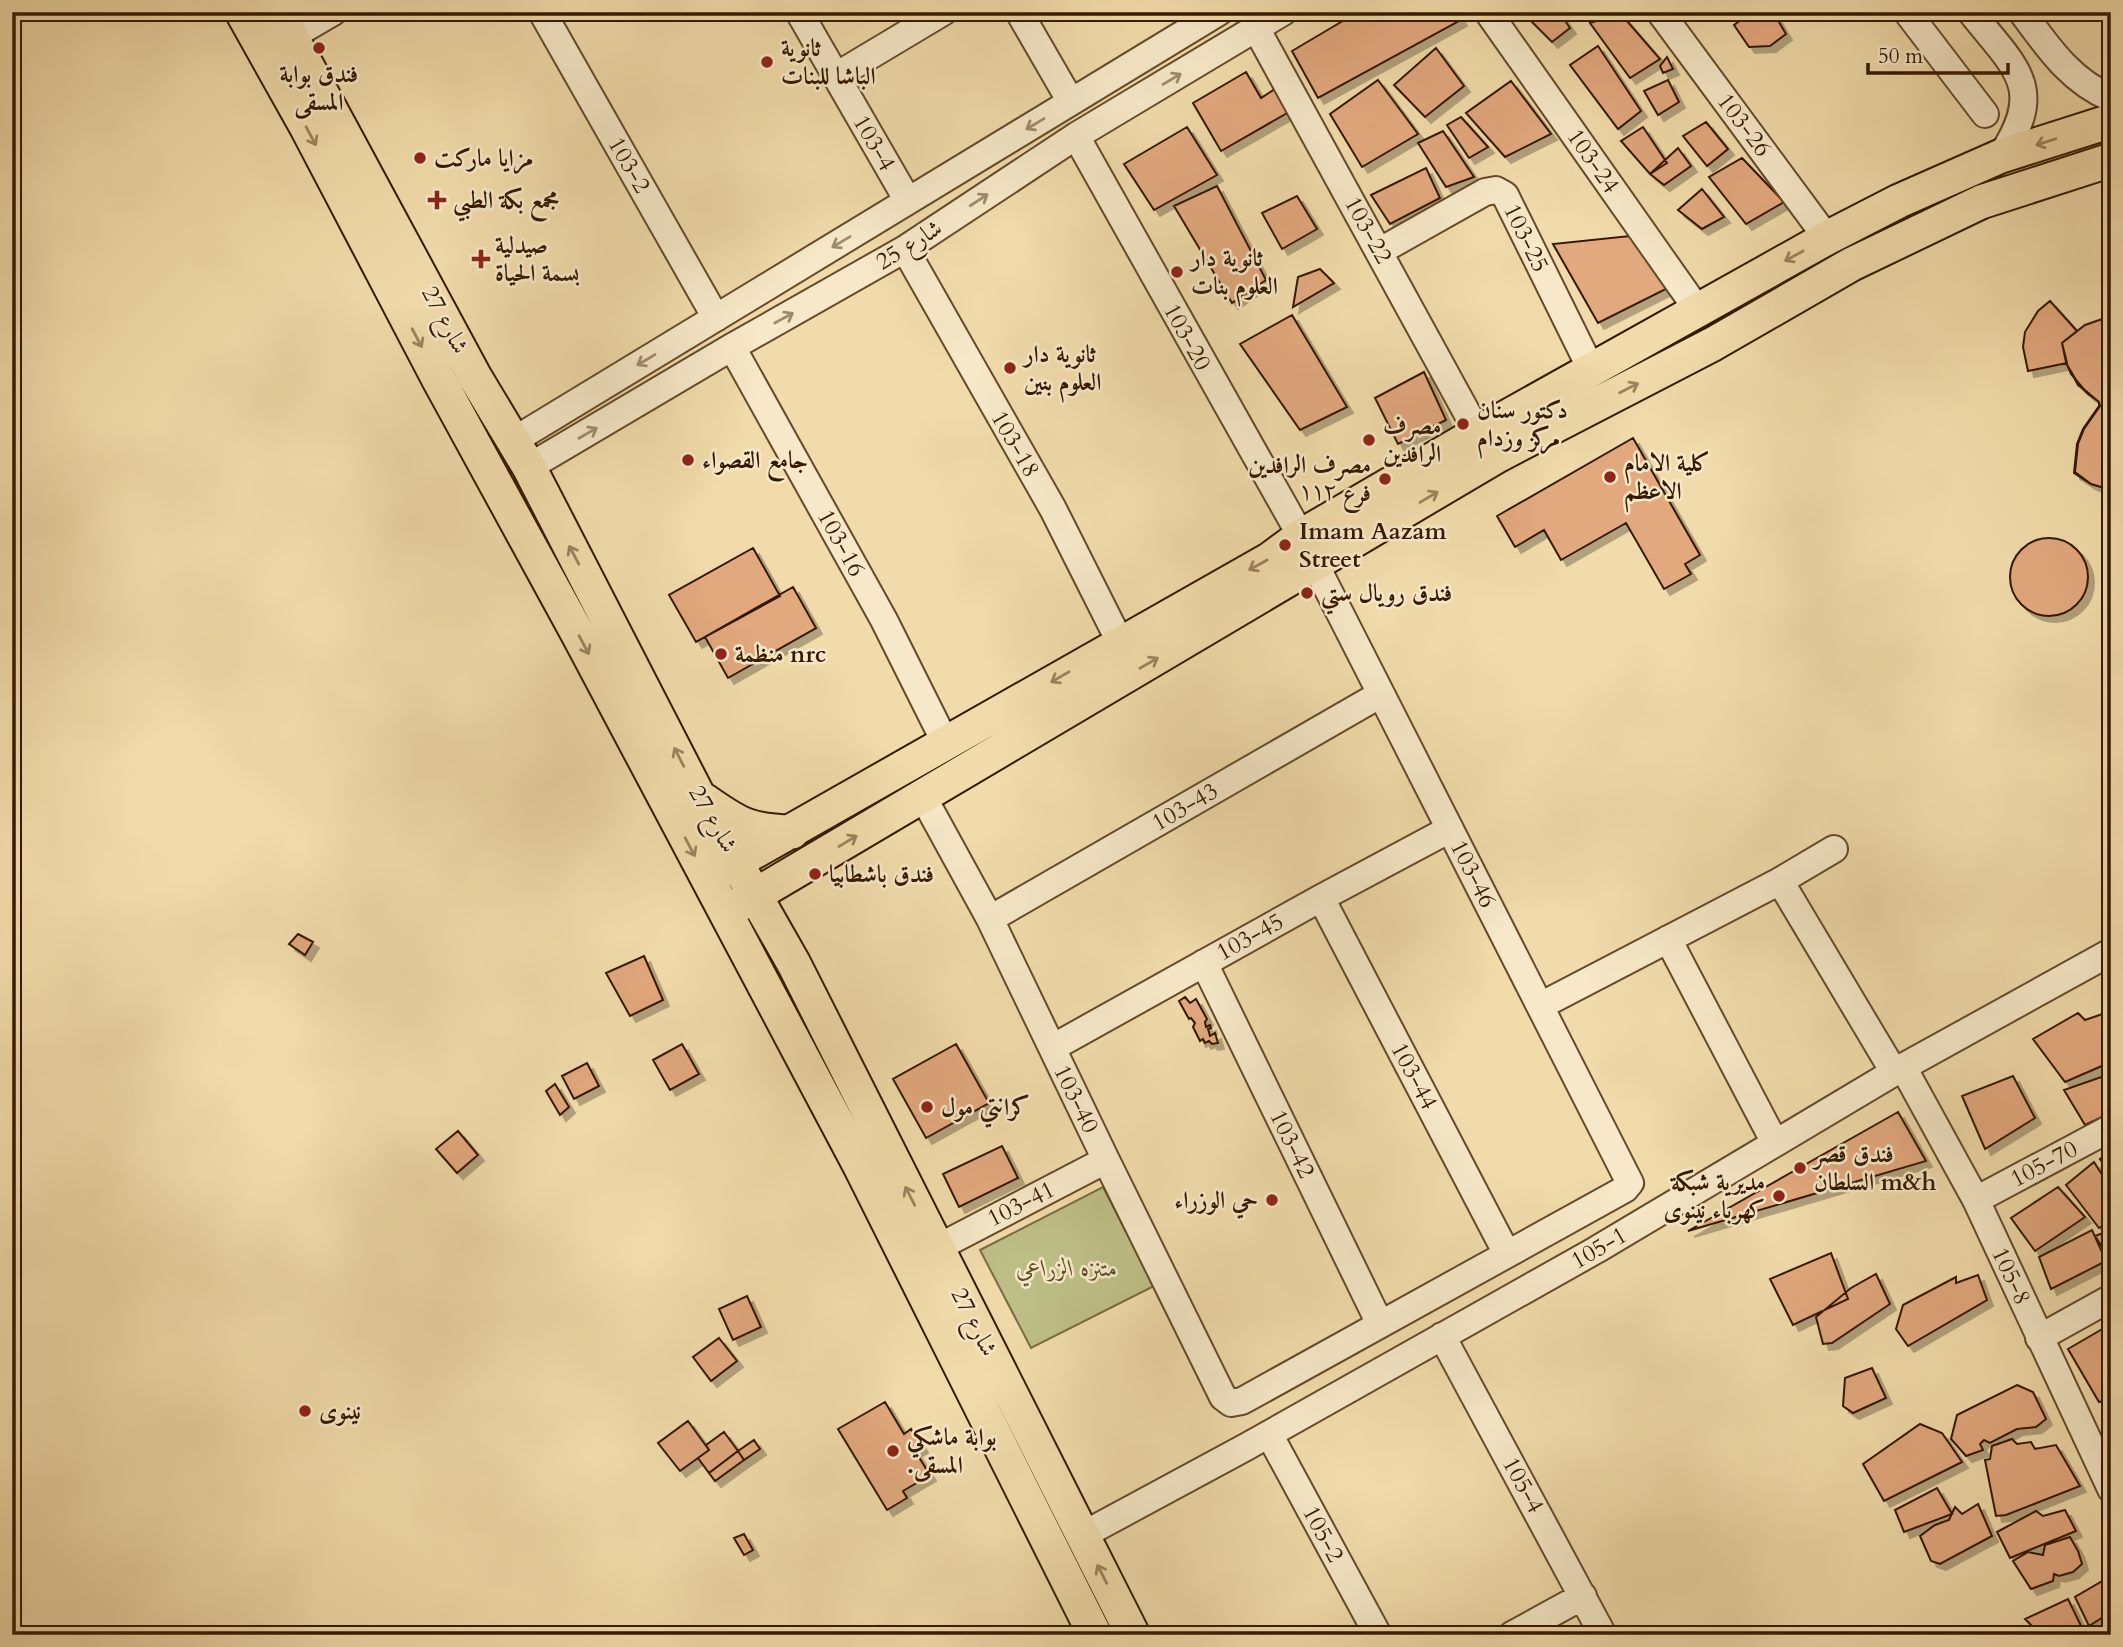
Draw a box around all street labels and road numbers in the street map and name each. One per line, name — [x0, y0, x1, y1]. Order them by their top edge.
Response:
street label: 103-26 — [1709, 86, 1779, 164]
street label: 103-4 — [845, 109, 903, 177]
street label: 103-24 — [1559, 122, 1627, 200]
street label: 103-2 — [600, 131, 658, 199]
street label: 103-22 — [1336, 190, 1400, 270]
street label: 103-25 — [1495, 198, 1557, 278]
street label: شارع 25 — [869, 212, 950, 281]
street label: شارع 27 — [411, 280, 477, 361]
street label: 103-20 — [1155, 297, 1219, 377]
street label: 103-18 — [983, 404, 1047, 484]
street label: 103-16 — [809, 503, 873, 583]
street label: 103-43 — [1145, 775, 1225, 839]
street label: شارع 27 — [678, 779, 745, 860]
street label: 103-46 — [1442, 834, 1504, 914]
street label: 103-45 — [1210, 905, 1290, 969]
street label: 103-44 — [1382, 1036, 1446, 1116]
street label: 103-40 — [1045, 1059, 1107, 1139]
street label: 103-42 — [1261, 1104, 1323, 1184]
street label: 105-70 — [2004, 1132, 2084, 1196]
street label: 103-41 — [981, 1173, 1061, 1235]
street label: 105-1 — [1565, 1219, 1633, 1277]
street label: 105-8 — [1983, 1242, 2039, 1310]
street label: شارع 27 — [940, 1282, 1005, 1363]
street label: 105-4 — [1494, 1451, 1552, 1519]
street label: 105-2 — [1294, 1500, 1352, 1568]

